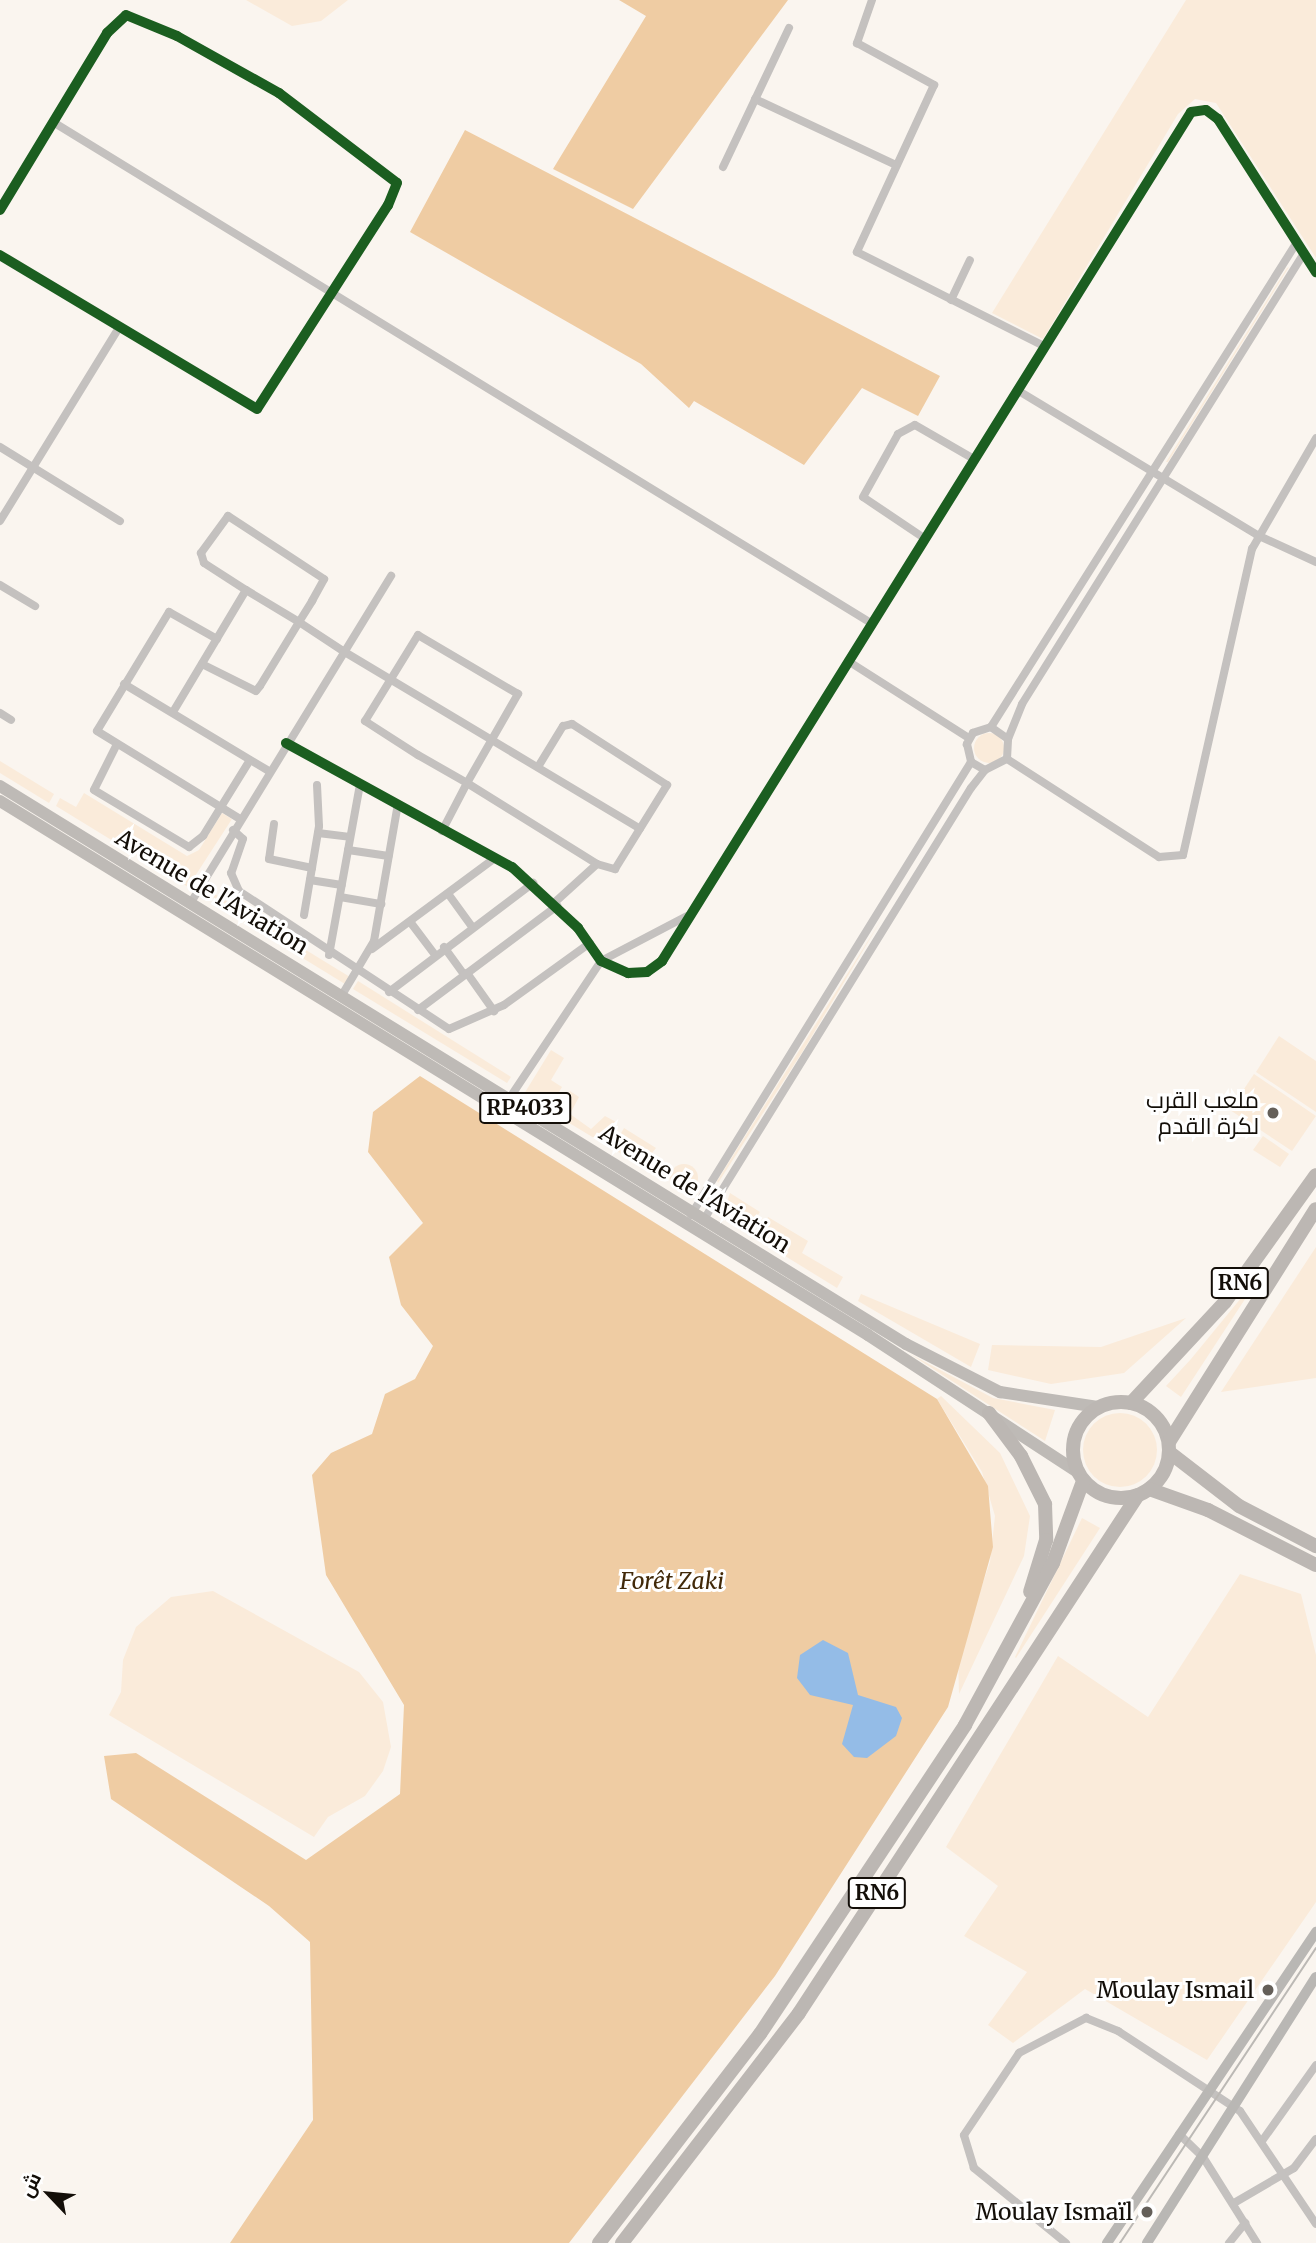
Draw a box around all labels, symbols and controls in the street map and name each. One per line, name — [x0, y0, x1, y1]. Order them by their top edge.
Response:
street label: Avenue de l'Aviation — [111, 823, 313, 961]
place label: ملعب القرب لكرة القدم — [1146, 1086, 1259, 1140]
road number: RP4033 — [478, 1090, 572, 1126]
marker: ملعب القرب لكرة القدم — [1265, 1105, 1281, 1121]
street label: Avenue de l'Aviation — [594, 1119, 796, 1259]
road number: RN6 — [1210, 1266, 1270, 1300]
park label: Forêt Zaki — [620, 1567, 724, 1595]
road number: RN6 — [847, 1876, 907, 1910]
place label: Moulay Ismail — [1097, 1976, 1254, 2004]
marker: Moulay Ismail — [1260, 1982, 1276, 1998]
north arrow — [14, 2159, 84, 2229]
text: ش — [14, 2169, 46, 2201]
place label: Moulay Ismaïl — [976, 2198, 1133, 2226]
marker: Moulay Ismaïl — [1139, 2204, 1155, 2220]

